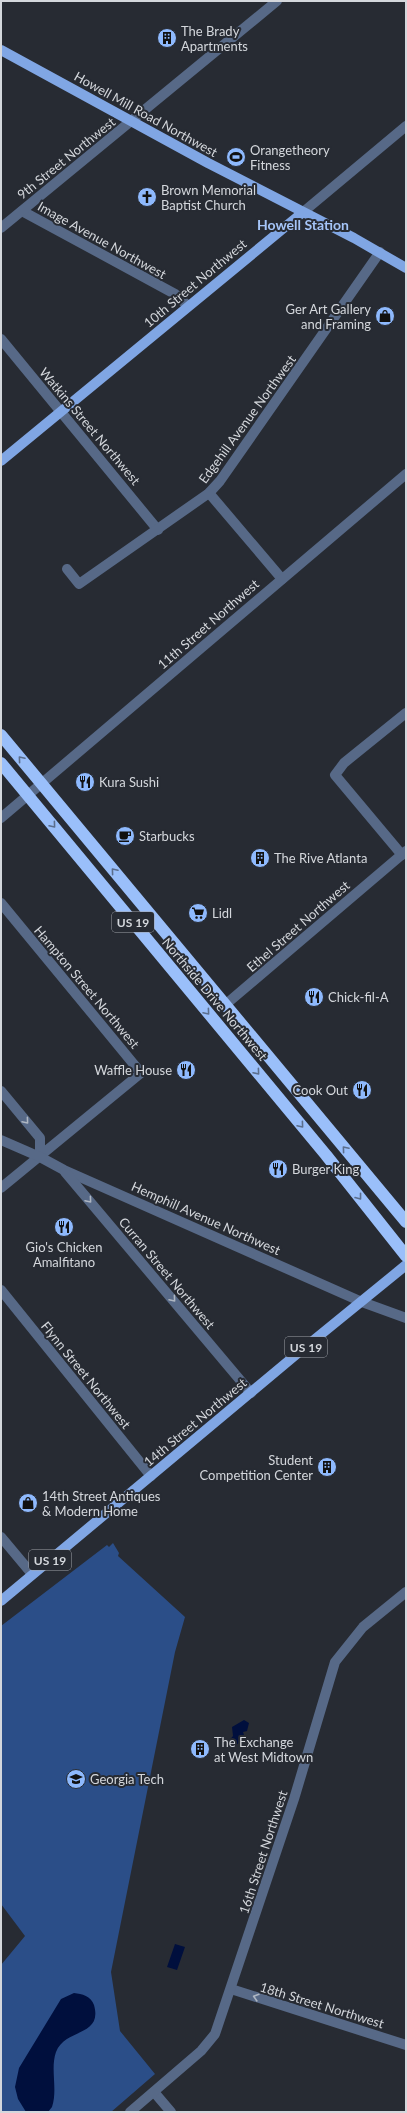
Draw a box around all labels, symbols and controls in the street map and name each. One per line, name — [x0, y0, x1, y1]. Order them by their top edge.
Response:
place label: The Brady Apartments — [181, 23, 248, 54]
building icon: The Brady Apartments — [156, 27, 178, 49]
street label: Howell Mill Road Northwest — [72, 68, 221, 160]
street label: 9th Street Northwest — [14, 113, 118, 202]
place label: Orangetheory Fitness — [250, 142, 330, 173]
sports icon: Orangetheory Fitness — [225, 146, 247, 168]
place label: Brown Memorial Baptist Church — [161, 182, 256, 213]
church icon: Brown Memorial Baptist Church — [136, 186, 158, 208]
street label: Image Avenue Northwest — [35, 198, 169, 282]
district label: Howell Station — [257, 216, 349, 233]
street label: 10th Street Northwest — [140, 235, 250, 331]
place label: Ger Art Gallery and Framing — [286, 301, 371, 332]
shop icon: Ger Art Gallery and Framing — [374, 305, 396, 327]
street label: Edgehill Avenue Northwest — [195, 351, 299, 486]
street label: Watkins Street Northwest — [36, 364, 144, 488]
street label: 11th Street Northwest — [154, 575, 262, 672]
one-way arrow — [19, 757, 26, 764]
restaurant icon: Kura Sushi — [74, 771, 96, 793]
place label: Kura Sushi — [99, 774, 159, 790]
one-way arrow — [48, 821, 55, 828]
cafe icon: Starbucks — [114, 825, 136, 847]
place label: Starbucks — [139, 828, 195, 844]
building icon: The Rive Atlanta — [249, 847, 271, 869]
place label: The Rive Atlanta — [274, 850, 367, 866]
one-way arrow — [112, 869, 119, 876]
street label: Ethel Street Northwest — [243, 877, 353, 975]
supermarket icon: Lidl — [187, 902, 209, 924]
place label: Lidl — [212, 905, 232, 921]
road number: US 19 — [112, 912, 154, 932]
street label: Hampton Street Northwest — [31, 922, 143, 1052]
street label: Northside Drive Northwest — [159, 934, 271, 1064]
restaurant icon: Chick-fil-A — [303, 986, 325, 1008]
place label: Chick-fil-A — [328, 989, 389, 1005]
one-way arrow — [203, 1007, 210, 1014]
restaurant icon: Waffle House — [175, 1059, 197, 1081]
place label: Waffle House — [94, 1062, 172, 1078]
one-way arrow — [252, 1067, 259, 1074]
restaurant icon: Cook Out — [351, 1079, 373, 1101]
place label: Cook Out — [293, 1082, 348, 1098]
one-way arrow — [21, 1116, 28, 1124]
one-way arrow — [297, 1120, 304, 1127]
one-way arrow — [342, 1146, 349, 1153]
restaurant icon: Burger King — [267, 1158, 289, 1180]
place label: Burger King — [292, 1161, 359, 1177]
street label: Hemphill Avenue Northwest — [129, 1178, 283, 1258]
one-way arrow — [355, 1192, 362, 1199]
one-way arrow — [84, 1195, 91, 1203]
street label: Curran Street Northwest — [116, 1214, 219, 1332]
restaurant icon: Gio's Chicken Amalfitano — [53, 1216, 75, 1238]
place label: Gio's Chicken Amalfitano — [26, 1239, 102, 1270]
one-way arrow — [168, 1295, 175, 1302]
street label: Flynn Street Northwest — [38, 1318, 134, 1432]
road number: US 19 — [285, 1337, 327, 1357]
street label: 14th Street Northwest — [140, 1374, 250, 1470]
place label: Student Competition Center — [200, 1452, 313, 1483]
building icon: Student Competition Center — [316, 1456, 338, 1478]
place label: 14th Street Antiques & Modern Home — [42, 1488, 161, 1519]
shop icon: 14th Street Antiques & Modern Home — [17, 1492, 39, 1514]
road number: US 19 — [29, 1550, 71, 1570]
place label: The Exchange at West Midtown — [214, 1734, 313, 1765]
building icon: The Exchange at West Midtown — [189, 1738, 211, 1760]
school or university icon: Georgia Tech — [65, 1768, 87, 1790]
place label: Georgia Tech — [90, 1771, 164, 1787]
street label: 16th Street Northwest — [235, 1788, 291, 1916]
street label: 18th Street Northwest — [258, 1979, 386, 2032]
one-way arrow — [253, 1994, 260, 2002]

